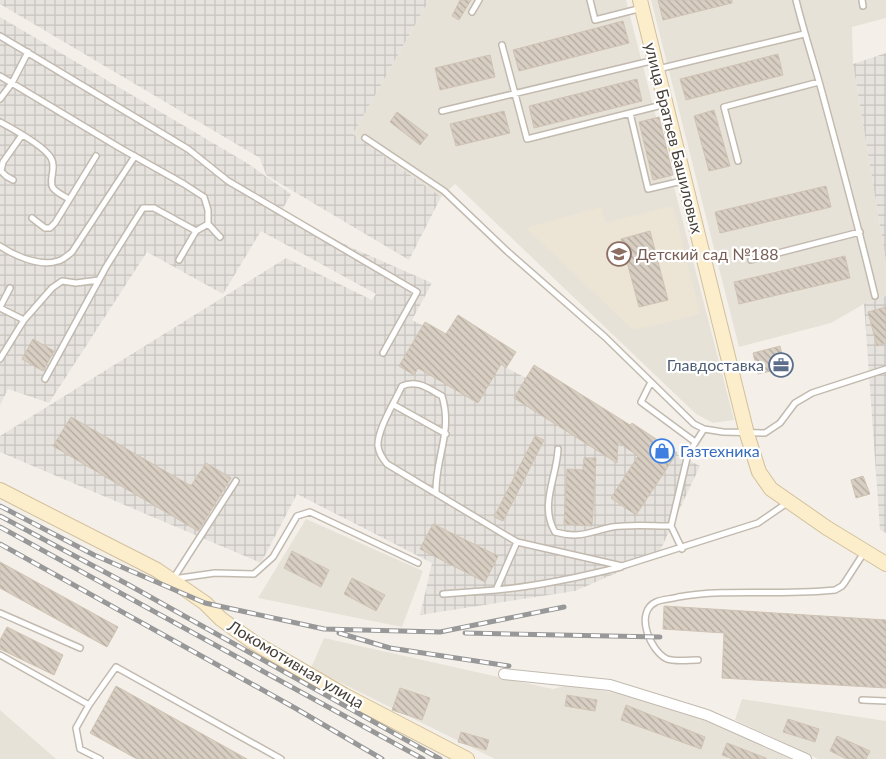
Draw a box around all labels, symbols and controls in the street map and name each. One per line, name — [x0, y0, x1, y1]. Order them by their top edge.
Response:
street label: улица Братьев Башиловых — [641, 40, 707, 236]
school or university icon: Детский сад №188 — [606, 241, 632, 267]
place label: Детский сад №188 — [636, 244, 779, 263]
office icon: Главдоставка — [768, 352, 794, 378]
place label: Главдоставка — [667, 355, 764, 374]
shop icon: Газтехника — [649, 438, 675, 464]
place label: Газтехника — [680, 441, 760, 460]
street label: Локомотивная улица — [224, 615, 368, 712]

